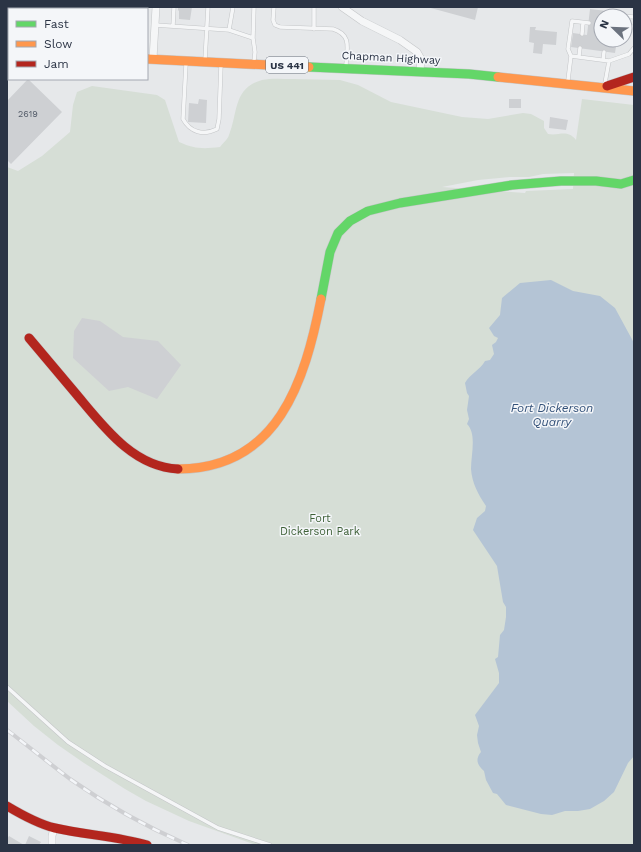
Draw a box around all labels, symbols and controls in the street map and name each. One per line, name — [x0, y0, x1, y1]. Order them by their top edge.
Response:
legend — [8, 8, 148, 80]
north arrow — [593, 8, 633, 48]
text: Fast — [44, 17, 69, 31]
text: N — [597, 18, 612, 31]
text: Slow — [44, 37, 72, 51]
street label: Chapman Highway — [341, 49, 441, 67]
text: Jam — [44, 57, 69, 71]
road number: US 441 — [266, 57, 308, 73]
house number: 2619 — [18, 109, 38, 119]
water label: Fort Dickerson Quarry — [511, 401, 593, 429]
park label: Fort Dickerson Park — [280, 512, 360, 538]

